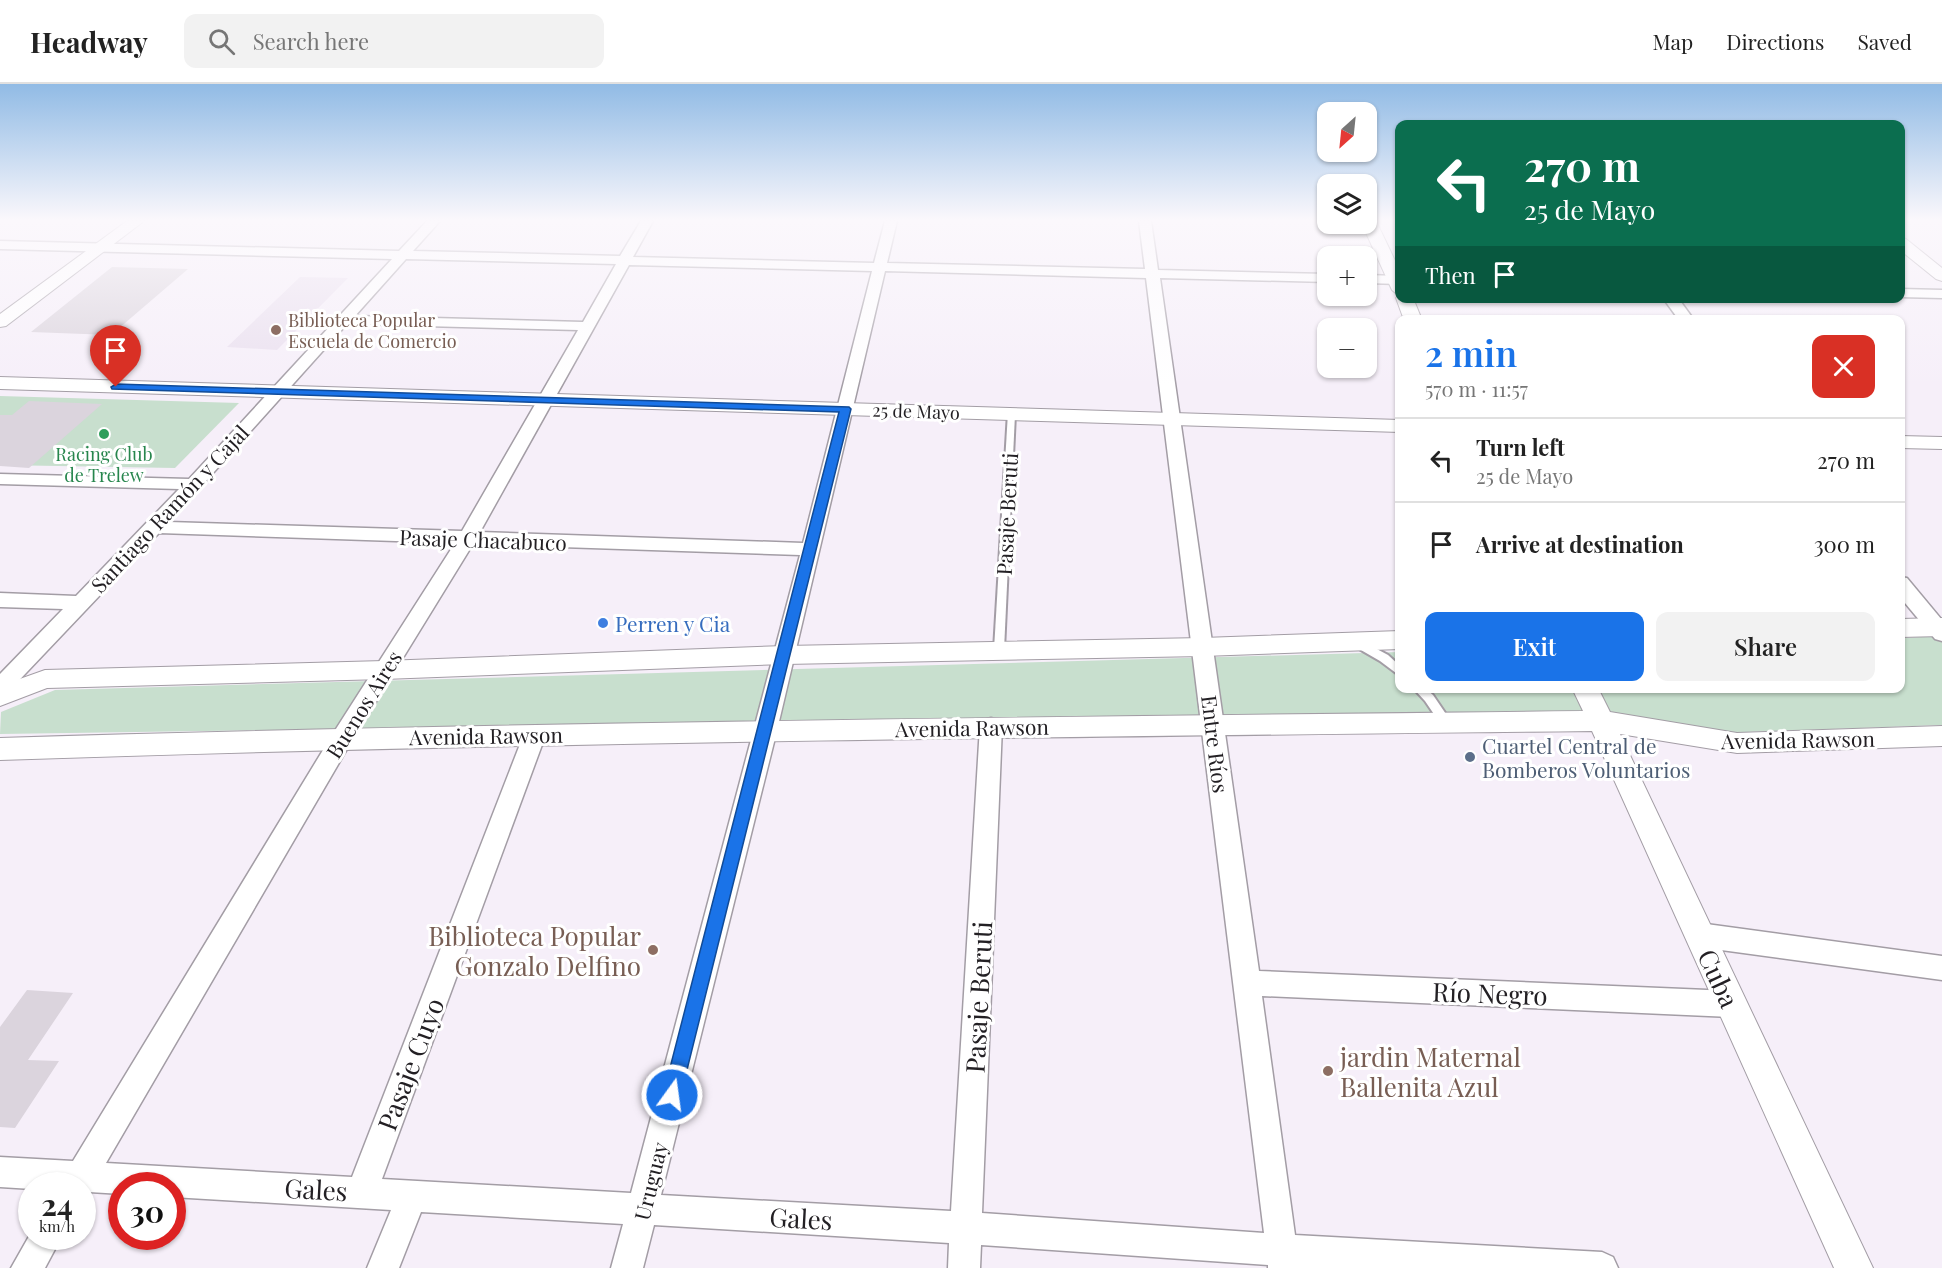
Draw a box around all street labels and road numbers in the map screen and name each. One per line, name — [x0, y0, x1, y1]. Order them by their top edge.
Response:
street label: 25 de Mayo — [872, 397, 960, 425]
street label: Santiago Ramón y Cajal — [84, 418, 254, 598]
street label: Pasaje Beruti — [989, 452, 1023, 576]
street label: Pasaje Chacabuco — [399, 522, 567, 556]
street label: Buenos Aires — [319, 645, 407, 763]
street label: Entre Ríos — [1196, 694, 1236, 794]
street label: Avenida Rawson — [894, 712, 1050, 742]
street label: Avenida Rawson — [408, 720, 564, 750]
street label: Avenida Rawson — [1720, 724, 1876, 754]
street label: Pasaje Beruti — [957, 920, 999, 1074]
street label: Cuba — [1690, 943, 1748, 1013]
street label: Río Negro — [1432, 973, 1548, 1013]
street label: Pasaje Cuyo — [369, 993, 451, 1135]
street label: Uruguay — [627, 1139, 673, 1223]
street label: Gales — [284, 1170, 348, 1208]
street label: Gales — [769, 1199, 833, 1237]

